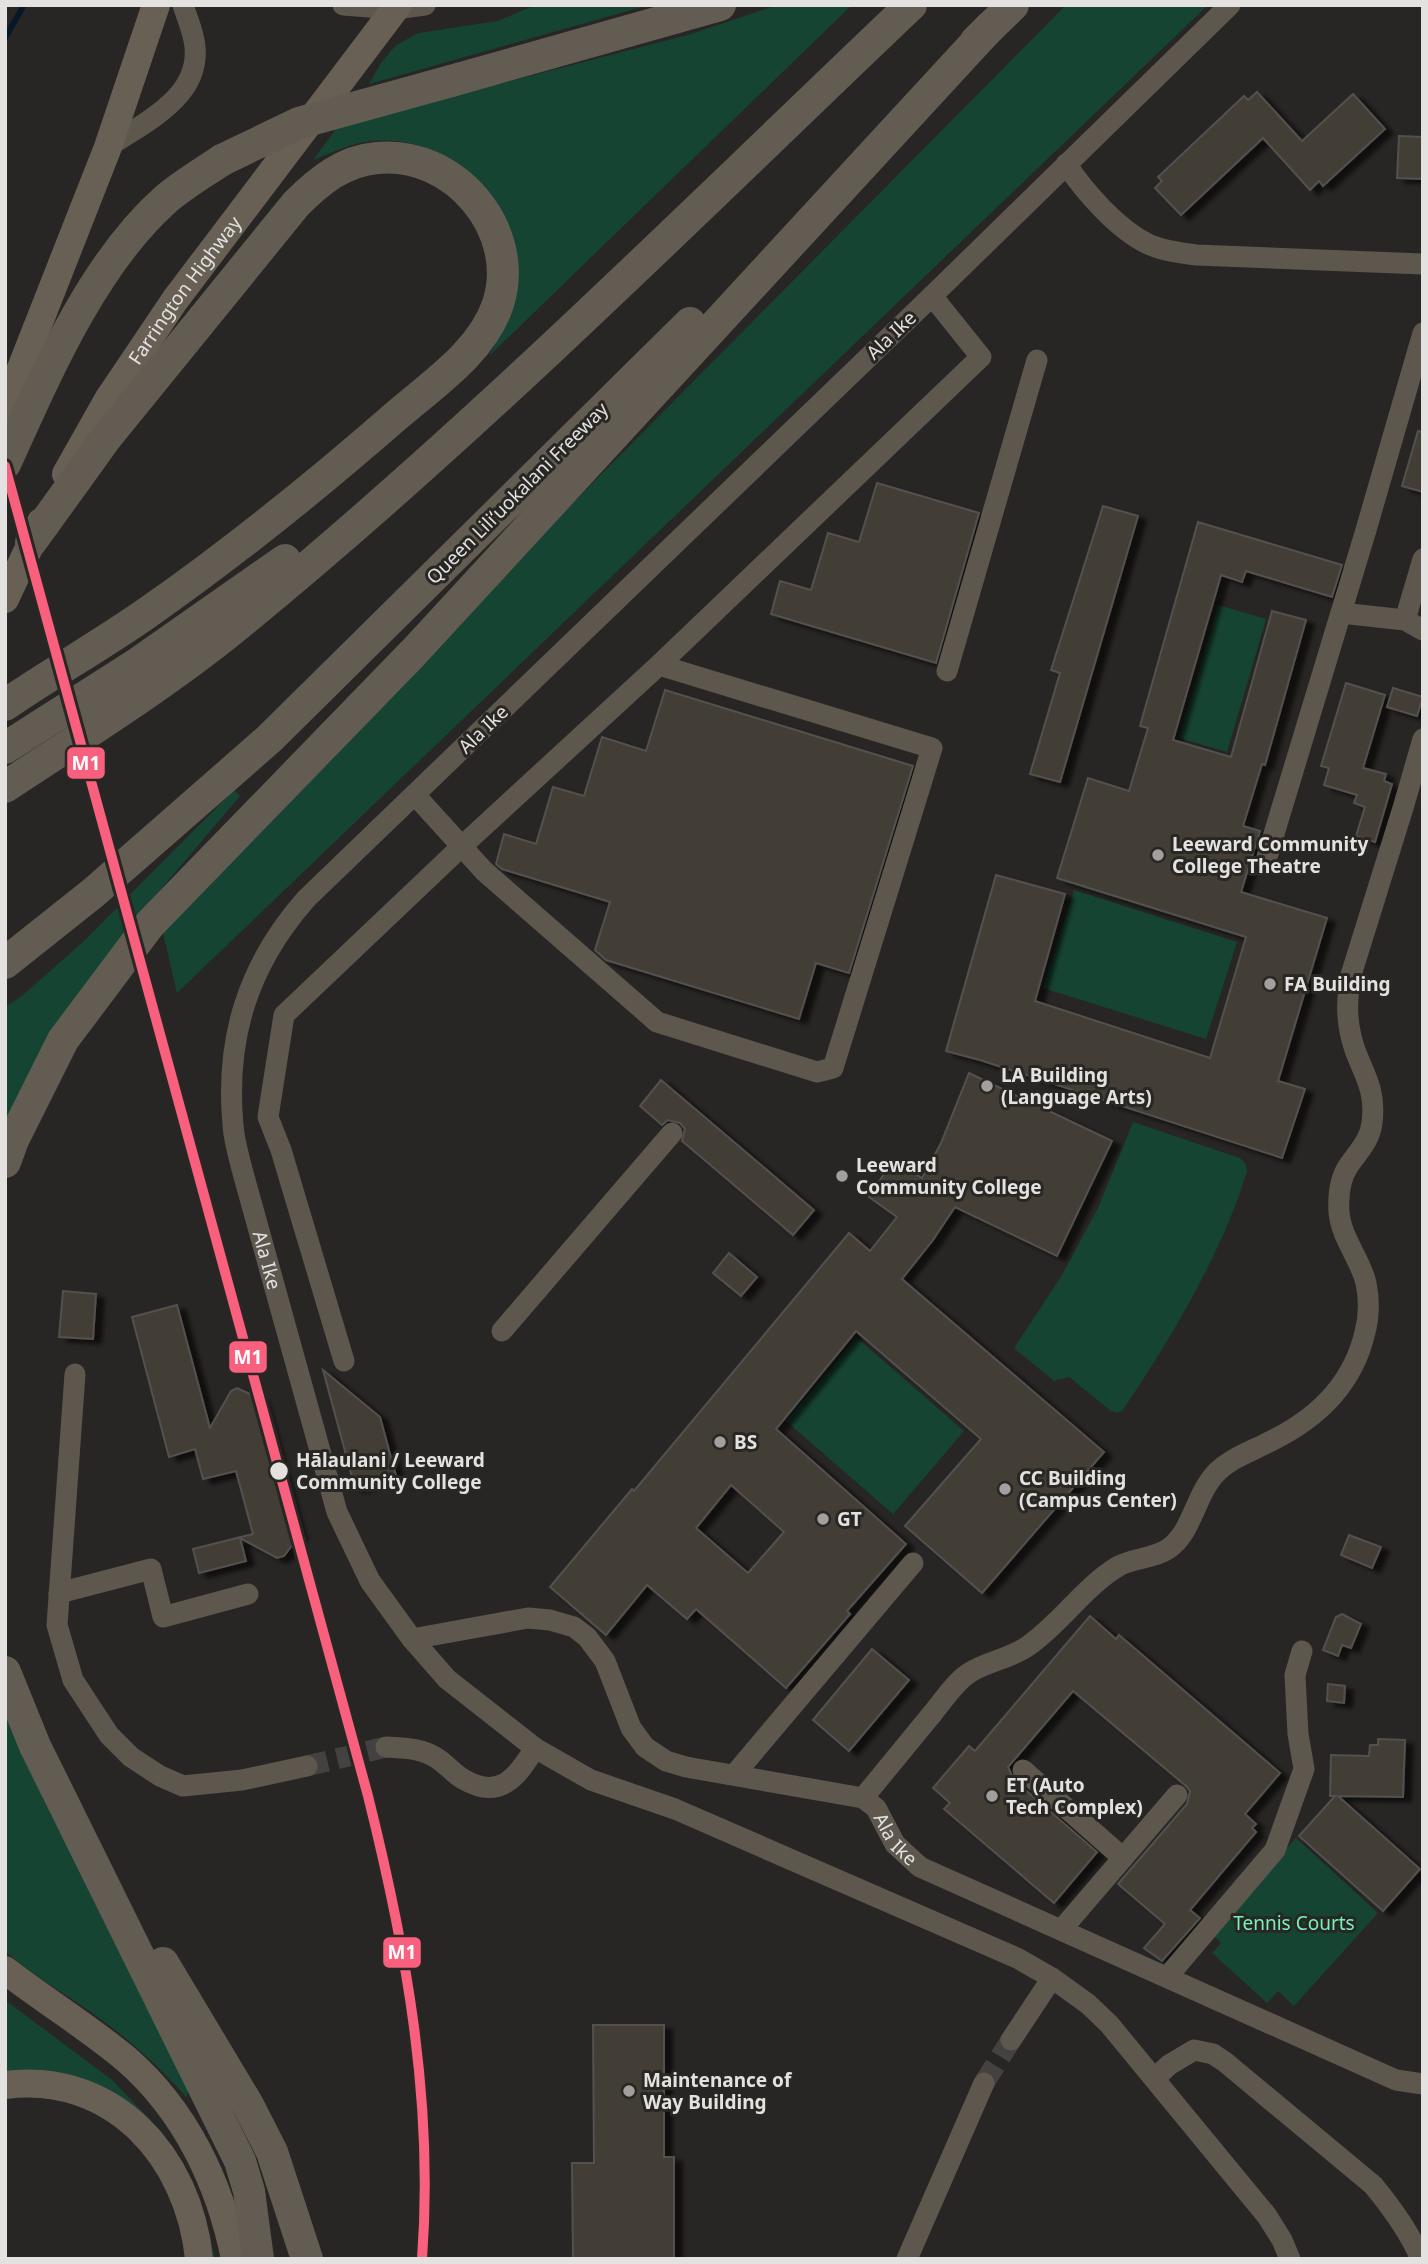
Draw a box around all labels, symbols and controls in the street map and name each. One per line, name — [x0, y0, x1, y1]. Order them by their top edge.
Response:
street label: Farrington Highway — [122, 210, 247, 370]
street label: Ala Ike — [860, 305, 922, 365]
street label: Queen Liliʻuokalani Freeway — [420, 396, 614, 590]
street label: Ala Ike — [452, 699, 514, 759]
line badge: M1 — [66, 746, 106, 780]
text: M1 — [72, 750, 100, 776]
place label: Leeward Community College Theatre — [1172, 831, 1368, 879]
marker: Leeward Community College Theatre — [1150, 847, 1166, 863]
place label: FA Building — [1284, 971, 1391, 997]
marker: FA Building — [1262, 976, 1278, 992]
place label: LA Building (Language Arts) — [1001, 1062, 1152, 1110]
marker: LA Building (Language Arts) — [979, 1078, 995, 1094]
place label: Leeward Community College — [856, 1152, 1042, 1200]
marker: Leeward Community College — [834, 1168, 850, 1184]
street label: Ala Ike — [247, 1228, 288, 1293]
line badge: M1 — [228, 1340, 268, 1374]
text: M1 — [234, 1344, 262, 1370]
place label: BS — [734, 1429, 757, 1455]
marker: BS — [712, 1434, 728, 1450]
place label: Hālaulani / Leeward Community College — [296, 1447, 485, 1495]
marker: Hālaulani / Leeward Community College — [268, 1460, 290, 1482]
place label: CC Building (Campus Center) — [1019, 1465, 1177, 1513]
marker: CC Building (Campus Center) — [997, 1481, 1013, 1497]
place label: GT — [837, 1506, 862, 1532]
marker: GT — [815, 1511, 831, 1527]
place label: ET (Auto Tech Complex) — [1006, 1772, 1143, 1820]
marker: ET (Auto Tech Complex) — [984, 1788, 1000, 1804]
street label: Ala Ike — [868, 1808, 923, 1871]
park label: Tennis Courts — [1233, 1910, 1355, 1936]
line badge: M1 — [382, 1936, 422, 1969]
text: M1 — [388, 1939, 416, 1965]
place label: Maintenance of Way Building — [643, 2067, 793, 2115]
marker: Maintenance of Way Building — [621, 2083, 637, 2099]

